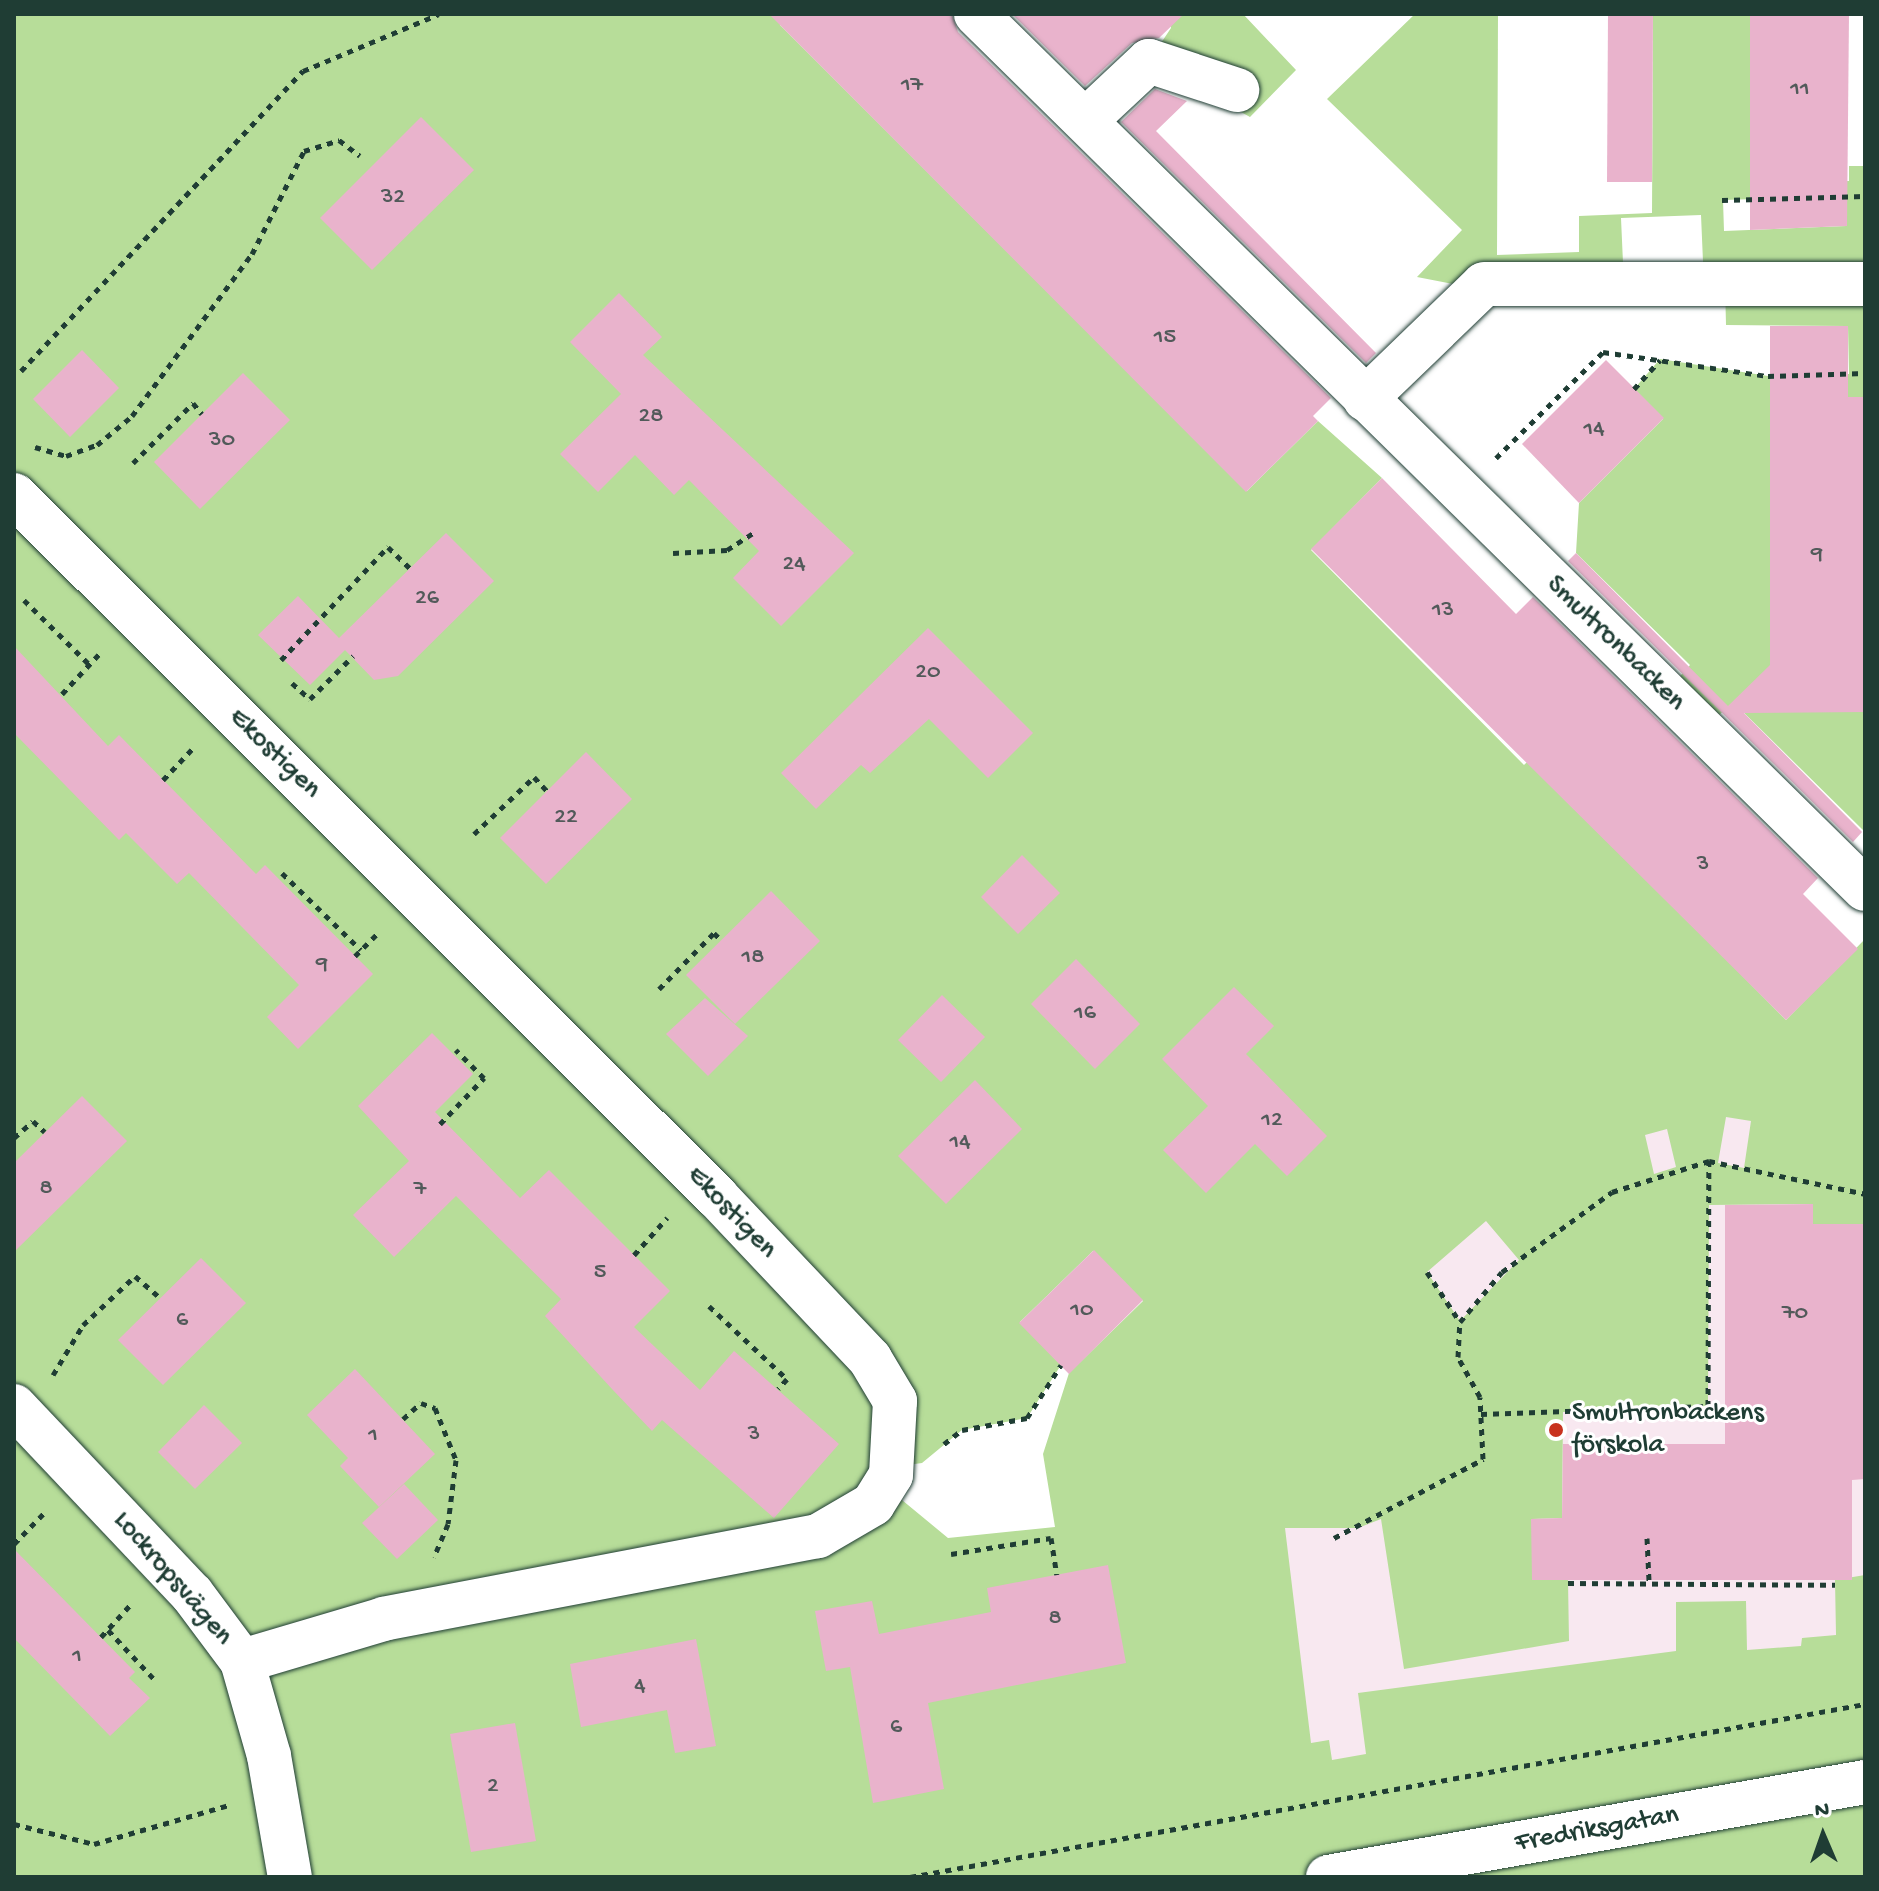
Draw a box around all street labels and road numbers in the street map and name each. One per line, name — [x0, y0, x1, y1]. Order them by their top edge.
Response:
street label: Smultronbacken — [1538, 569, 1692, 719]
street label: Ekostigen — [221, 702, 327, 806]
street label: Ekostigen — [679, 1160, 783, 1266]
street label: Lockropsvägen — [105, 1505, 239, 1653]
street label: Fredriksgatan — [1513, 1799, 1681, 1861]

